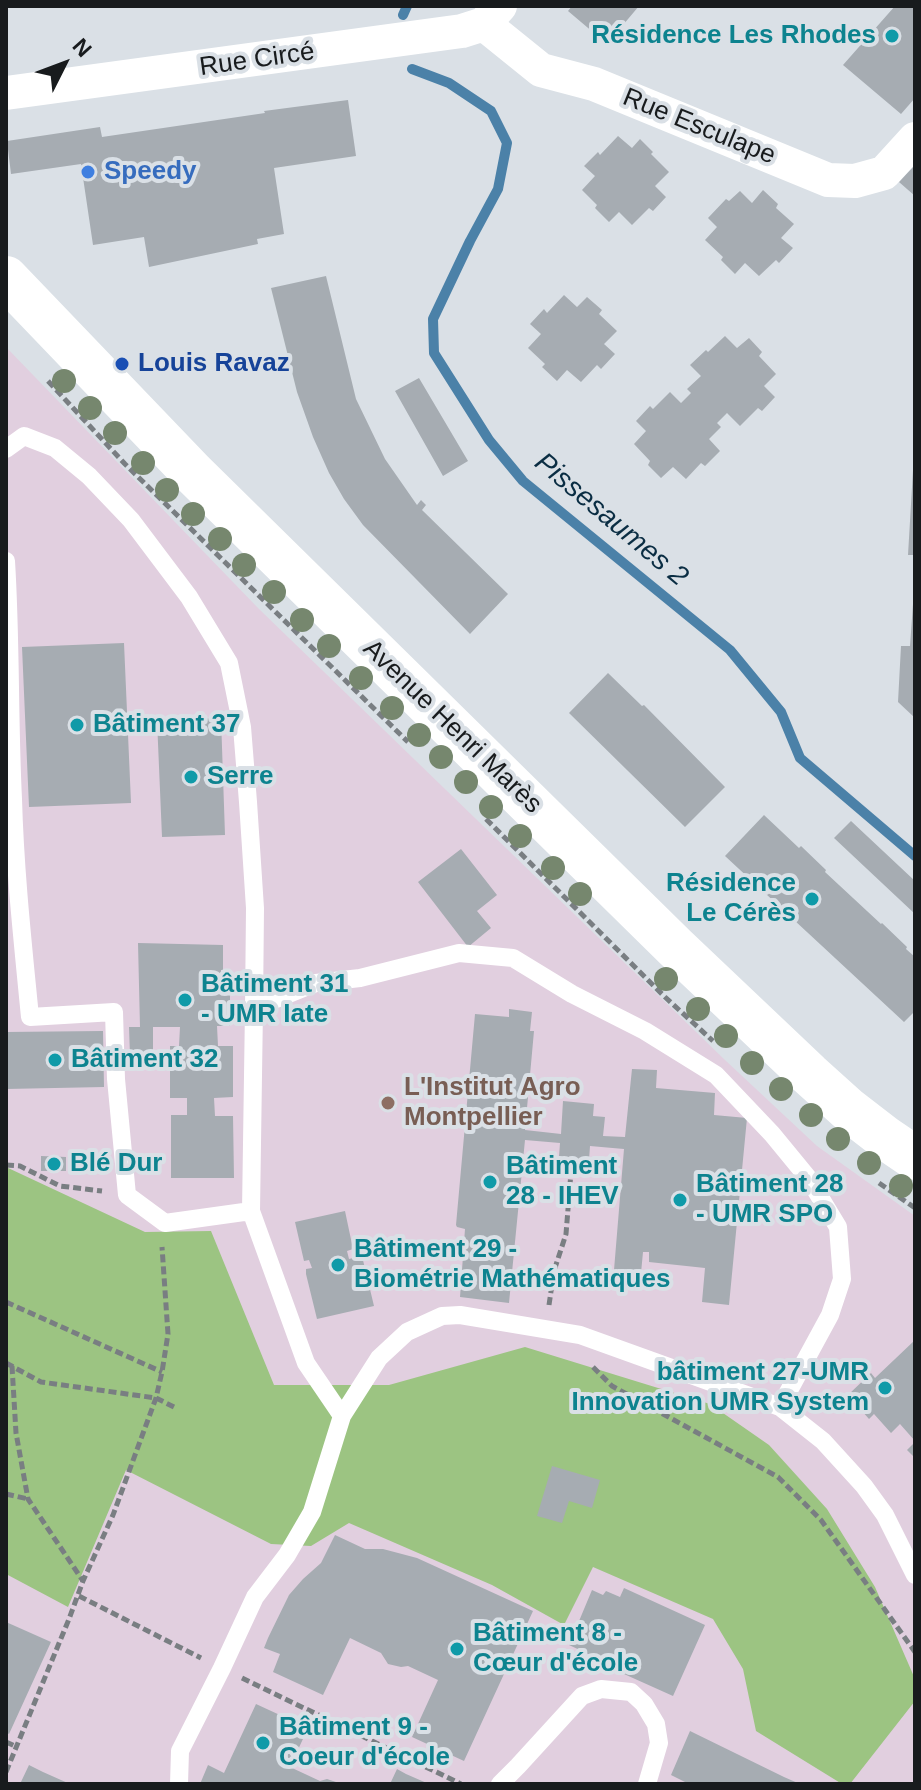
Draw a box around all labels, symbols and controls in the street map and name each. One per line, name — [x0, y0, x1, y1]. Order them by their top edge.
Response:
place label: Résidence Les Rhodes — [591, 20, 876, 52]
north arrow — [24, 24, 104, 104]
marker: Résidence Les Rhodes — [883, 27, 901, 45]
text: N — [68, 33, 97, 62]
street label: Rue Circé — [198, 37, 316, 83]
street label: Rue Esculape — [618, 82, 780, 172]
place label: Speedy — [104, 156, 196, 188]
marker: Speedy — [79, 163, 97, 181]
place label: Louis Ravaz — [138, 348, 290, 380]
marker: Louis Ravaz — [113, 355, 131, 373]
water label: Pissesaumes 2 — [527, 446, 695, 594]
street label: Avenue Henri Marès — [356, 634, 548, 820]
place label: Bâtiment 37 — [93, 709, 240, 741]
marker: Bâtiment 37 — [68, 716, 86, 734]
place label: Serre — [207, 761, 273, 793]
marker: Serre — [182, 768, 200, 786]
place label: Résidence Le Cérès — [666, 868, 796, 930]
marker: Résidence Le Cérès — [803, 890, 821, 908]
place label: Bâtiment 31 - UMR Iate — [201, 969, 348, 1030]
marker: Bâtiment 31 - UMR Iate — [176, 991, 194, 1009]
place label: Bâtiment 32 — [71, 1044, 218, 1076]
marker: Bâtiment 32 — [46, 1051, 64, 1069]
place label: L'Institut Agro Montpellier — [404, 1072, 581, 1134]
marker: L'Institut Agro Montpellier — [379, 1094, 397, 1112]
place label: Blé Dur — [70, 1148, 162, 1180]
place label: Bâtiment 28 - IHEV — [506, 1151, 619, 1212]
marker: Blé Dur — [45, 1155, 63, 1173]
place label: Bâtiment 28 - UMR SPO — [696, 1169, 843, 1230]
marker: Bâtiment 28 - IHEV — [481, 1173, 499, 1191]
marker: Bâtiment 28 - UMR SPO — [671, 1191, 689, 1209]
place label: Bâtiment 29 - Biométrie Mathématiques — [354, 1234, 670, 1296]
marker: Bâtiment 29 - Biométrie Mathématiques — [329, 1256, 347, 1274]
place label: bâtiment 27-UMR Innovation UMR System — [571, 1357, 869, 1418]
marker: bâtiment 27-UMR Innovation UMR System — [876, 1379, 894, 1397]
place label: Bâtiment 8 - Cœur d'école — [473, 1618, 638, 1680]
marker: Bâtiment 8 - Cœur d'école — [448, 1640, 466, 1658]
place label: Bâtiment 9 - Coeur d'école — [279, 1712, 450, 1774]
marker: Bâtiment 9 - Coeur d'école — [254, 1734, 272, 1752]

